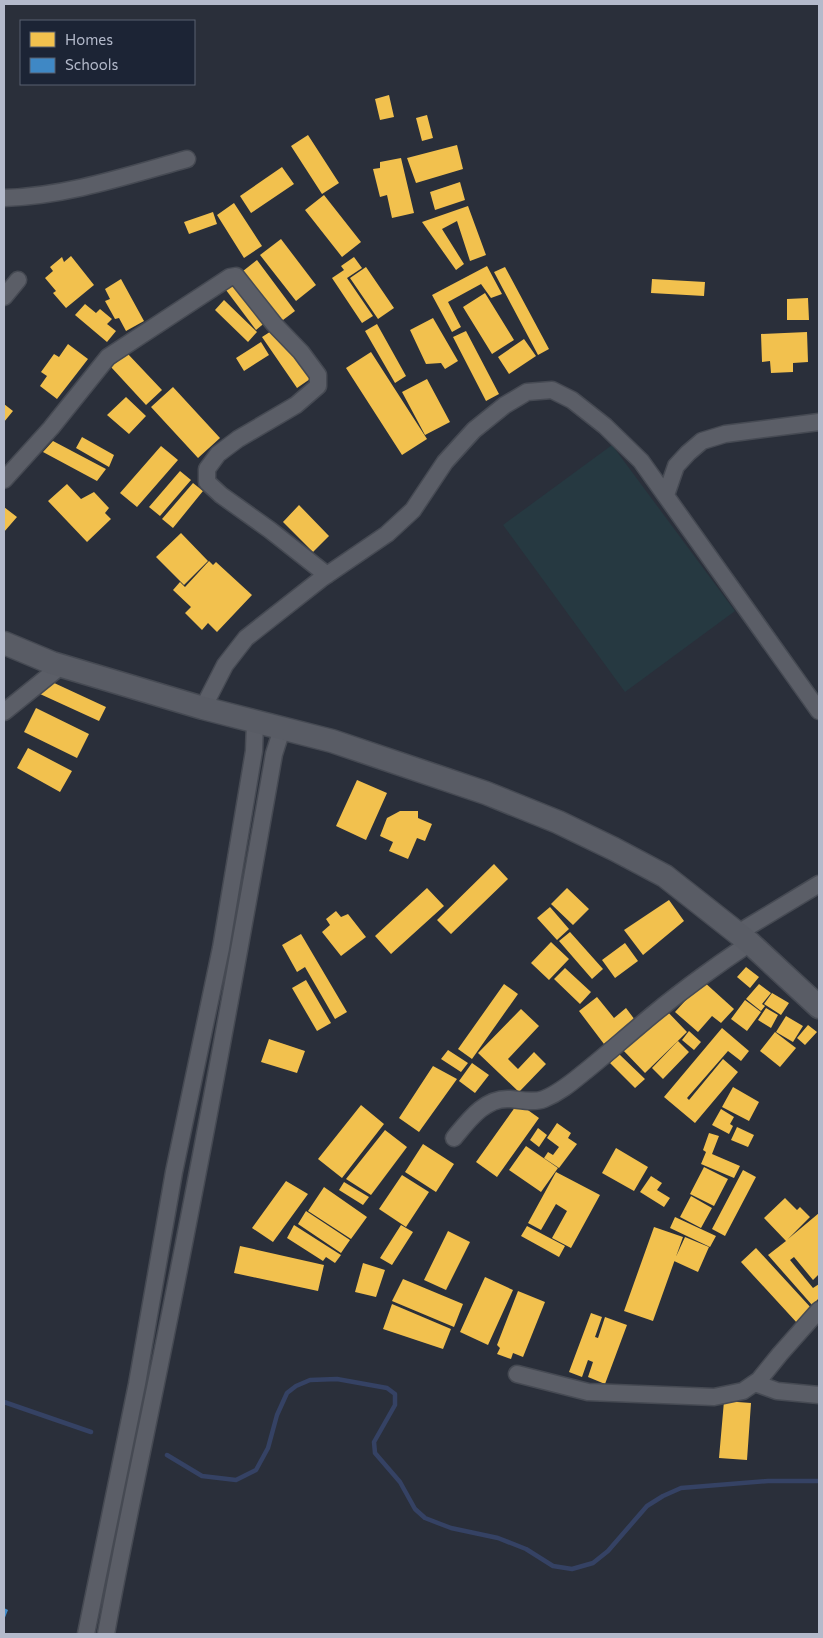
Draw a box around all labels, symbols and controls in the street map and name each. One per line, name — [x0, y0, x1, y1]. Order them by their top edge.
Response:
legend — [20, 20, 195, 85]
text: Homes — [65, 30, 113, 48]
text: Schools — [65, 55, 119, 73]

